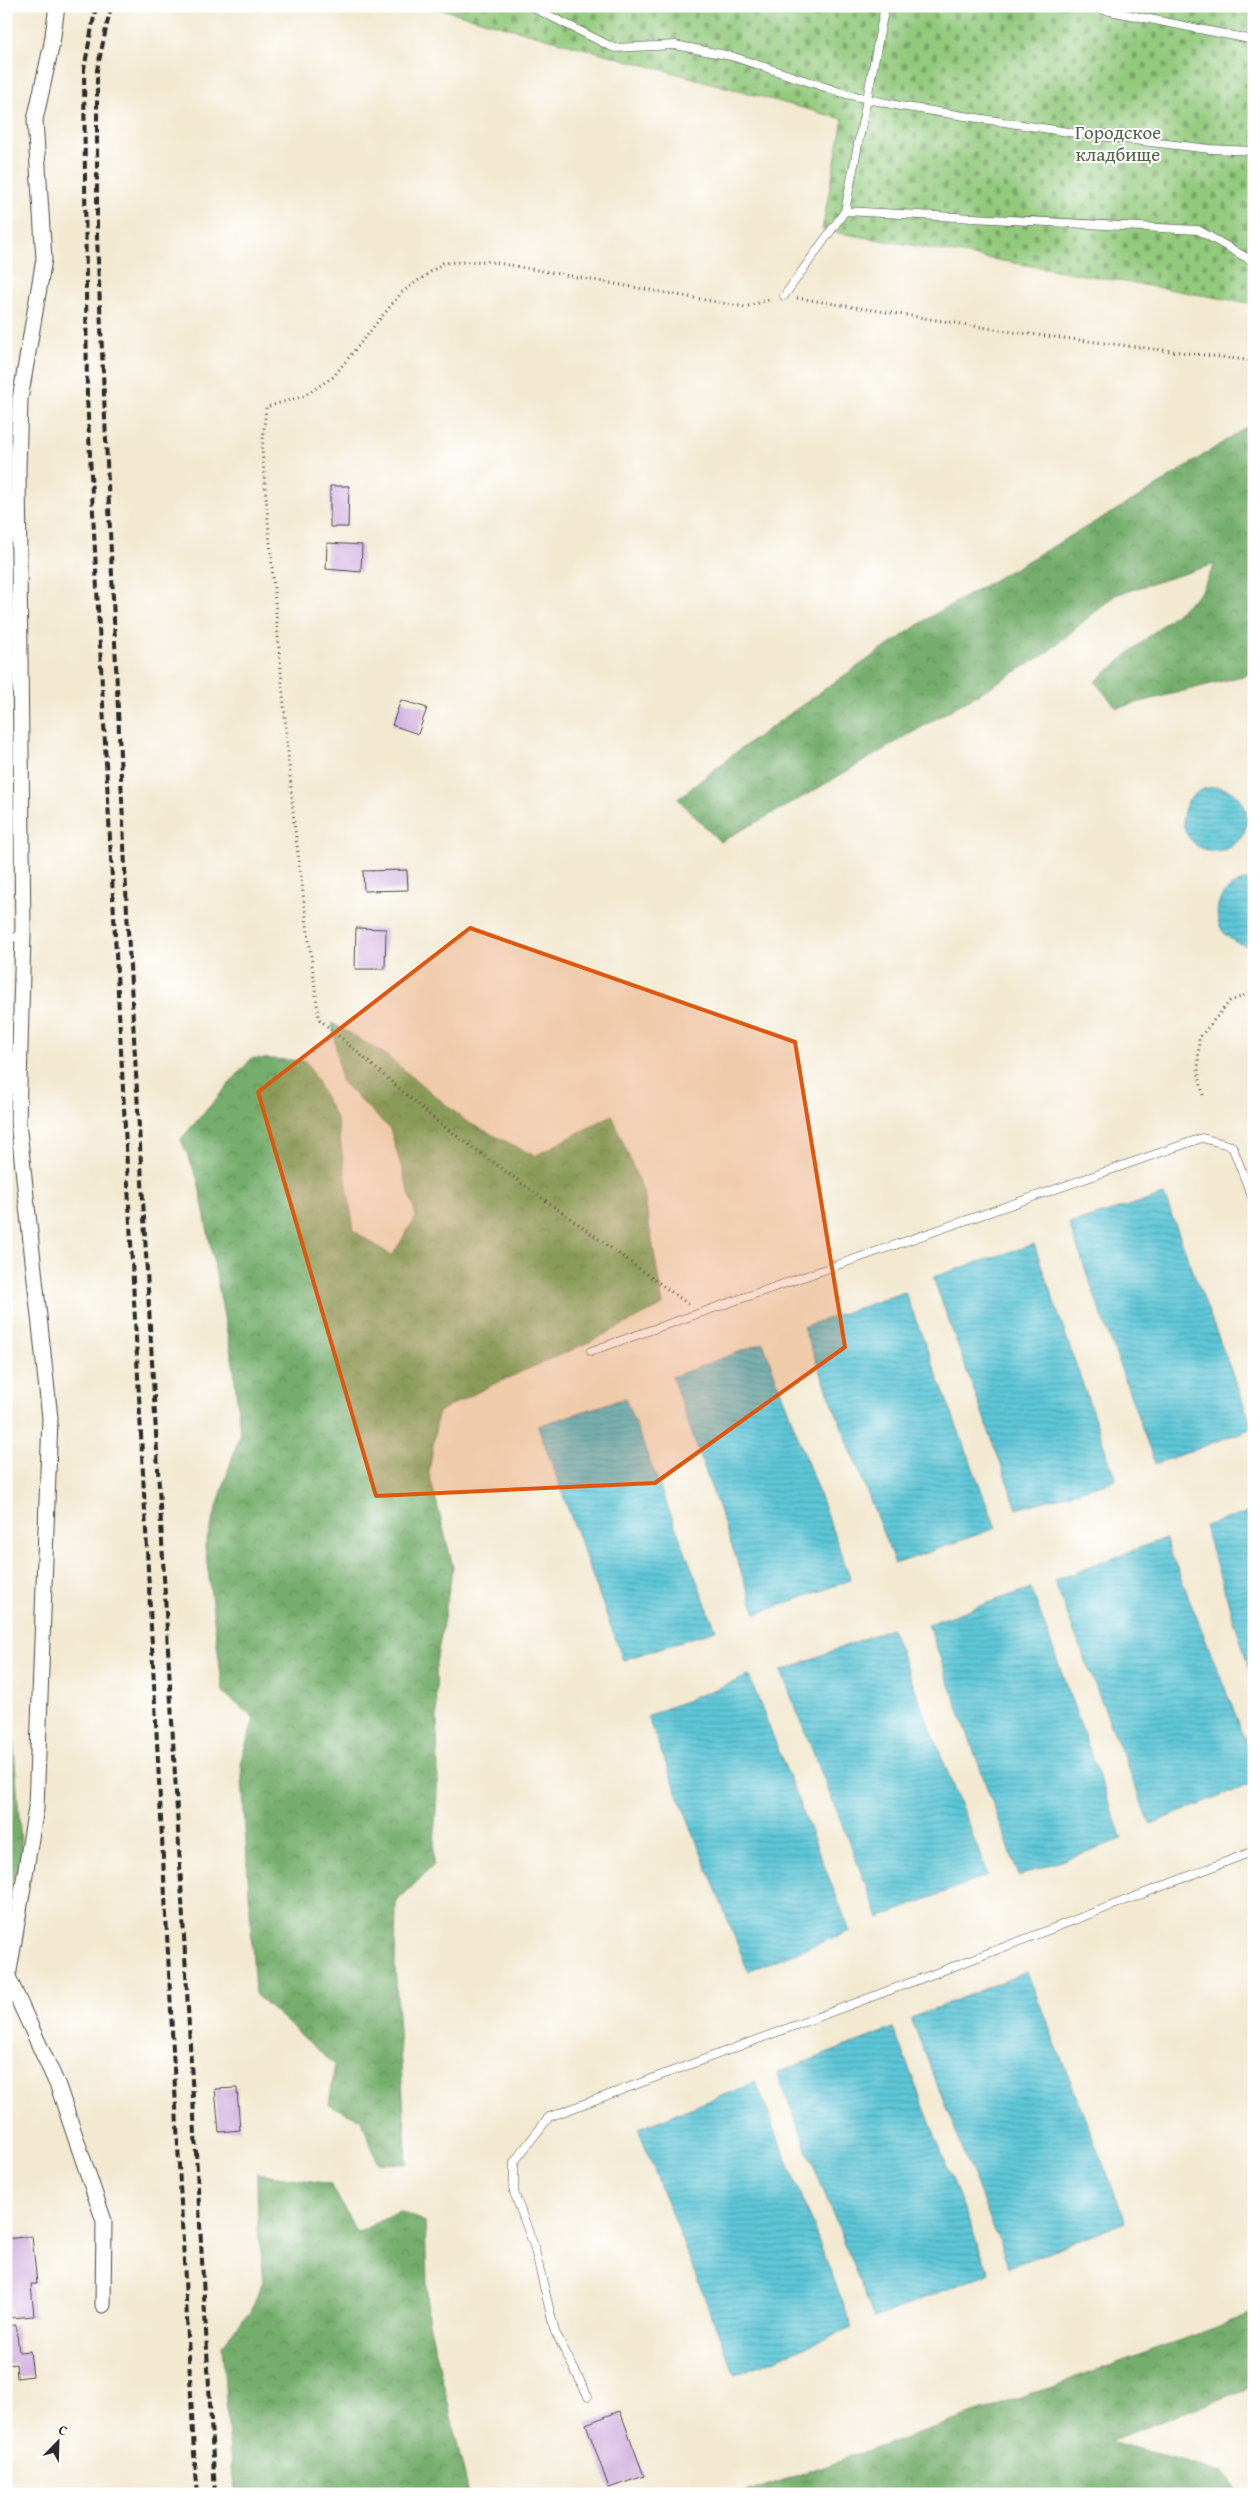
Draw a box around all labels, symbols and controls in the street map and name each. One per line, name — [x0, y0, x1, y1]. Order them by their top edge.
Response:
park label: Городское кладбище — [1075, 118, 1161, 168]
north arrow — [32, 2418, 82, 2468]
text: С — [56, 2419, 71, 2441]

